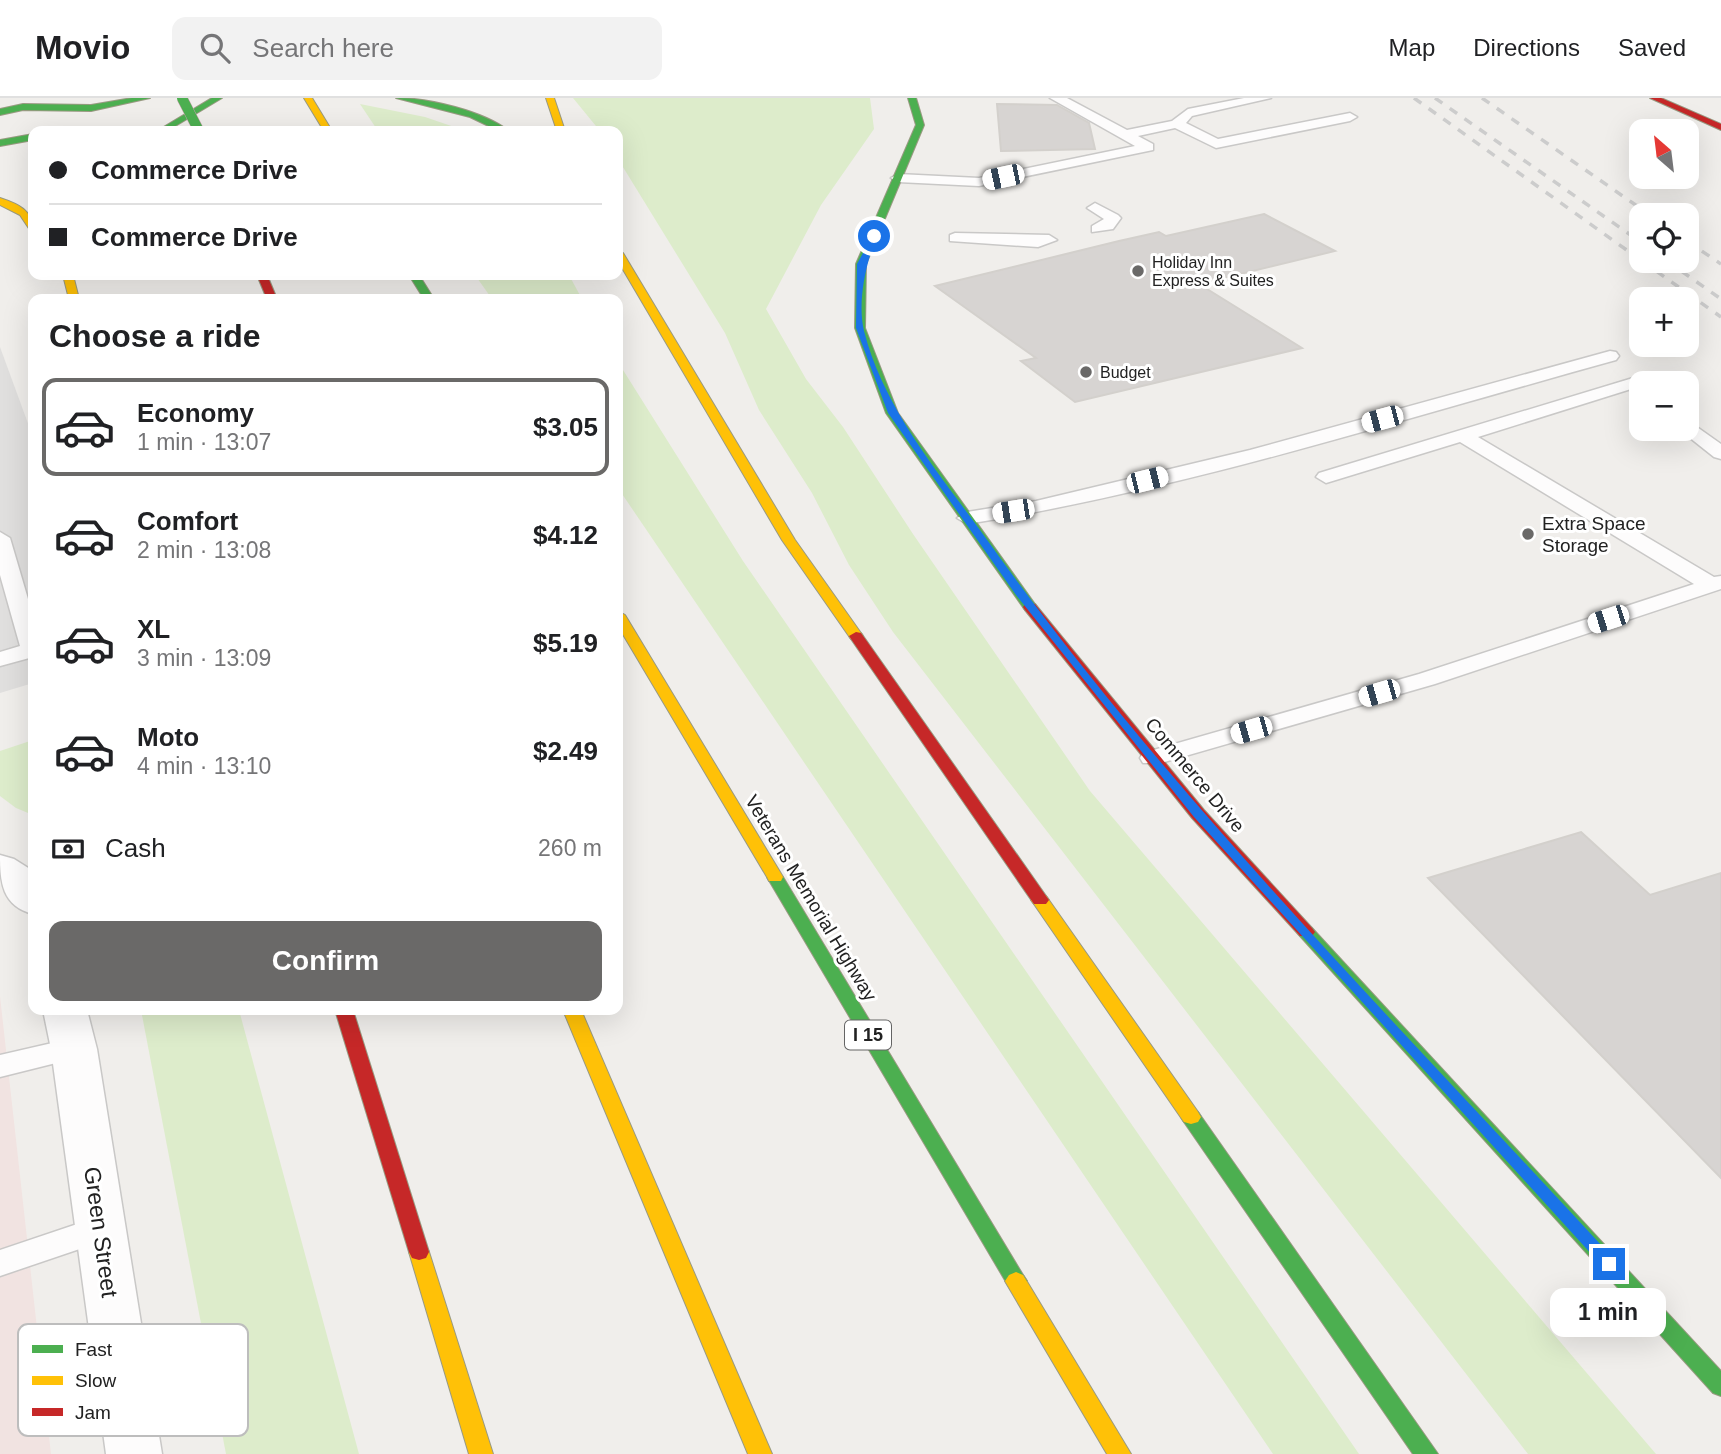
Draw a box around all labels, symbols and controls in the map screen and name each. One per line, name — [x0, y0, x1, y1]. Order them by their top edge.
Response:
search box — [172, 17, 662, 80]
text: Movio — [35, 29, 130, 66]
icon: search — [196, 29, 234, 67]
text: Search here — [252, 33, 394, 63]
text: Map — [1389, 34, 1435, 61]
text: Directions — [1473, 34, 1580, 61]
text: Saved — [1618, 34, 1686, 61]
north arrow — [1629, 119, 1699, 189]
map controls — [1629, 119, 1699, 441]
text: Commerce Drive — [91, 155, 298, 185]
car — [981, 162, 1026, 192]
button: locate — [1629, 203, 1699, 273]
route start — [858, 220, 890, 252]
text: Commerce Drive — [91, 222, 298, 252]
place label: Holiday Inn Express & Suites — [1152, 254, 1274, 289]
marker: Holiday Inn Express & Suites — [1130, 263, 1146, 279]
button: + — [1629, 287, 1699, 357]
text: Choose a ride — [49, 318, 261, 354]
marker: Budget — [1078, 364, 1094, 380]
place label: Budget — [1100, 364, 1151, 381]
button: − — [1629, 371, 1699, 441]
icon: car — [53, 396, 116, 459]
text: Economy — [137, 398, 254, 428]
car — [1359, 403, 1406, 435]
text: $3.05 — [533, 412, 598, 442]
text: 1 min · 13:07 — [137, 429, 271, 455]
car — [1125, 465, 1170, 495]
car — [991, 497, 1036, 525]
icon: car — [53, 504, 116, 567]
text: Comfort — [137, 506, 238, 536]
place label: Extra Space Storage — [1542, 513, 1646, 556]
text: $4.12 — [533, 520, 598, 550]
marker: Extra Space Storage — [1520, 526, 1536, 542]
text: 2 min · 13:08 — [137, 537, 271, 563]
car — [1585, 603, 1632, 635]
icon: car — [53, 612, 116, 675]
text: XL — [137, 614, 170, 644]
text: $5.19 — [533, 628, 598, 658]
text: 3 min · 13:09 — [137, 645, 271, 671]
car — [1356, 677, 1403, 709]
street label: Commerce Drive — [1141, 714, 1249, 836]
car — [1228, 714, 1275, 746]
icon: car — [53, 720, 116, 783]
text: Moto — [137, 722, 199, 752]
text: $2.49 — [533, 736, 598, 766]
text: 4 min · 13:10 — [137, 753, 271, 779]
street label: Veterans Memorial Highway — [741, 791, 881, 1005]
icon: cash — [49, 830, 87, 868]
text: Cash — [105, 833, 166, 863]
text: 260 m — [538, 835, 602, 861]
button: Confirm — [49, 921, 602, 1001]
road number: I 15 — [845, 1020, 891, 1050]
street label: Green Street — [79, 1165, 123, 1300]
route end — [1593, 1248, 1625, 1280]
callout: 1 min — [1551, 1288, 1667, 1338]
text: 1 min — [1578, 1299, 1638, 1325]
legend — [18, 1324, 248, 1436]
text: Fast — [75, 1339, 113, 1360]
text: Slow — [75, 1370, 116, 1391]
text: Jam — [75, 1402, 111, 1423]

